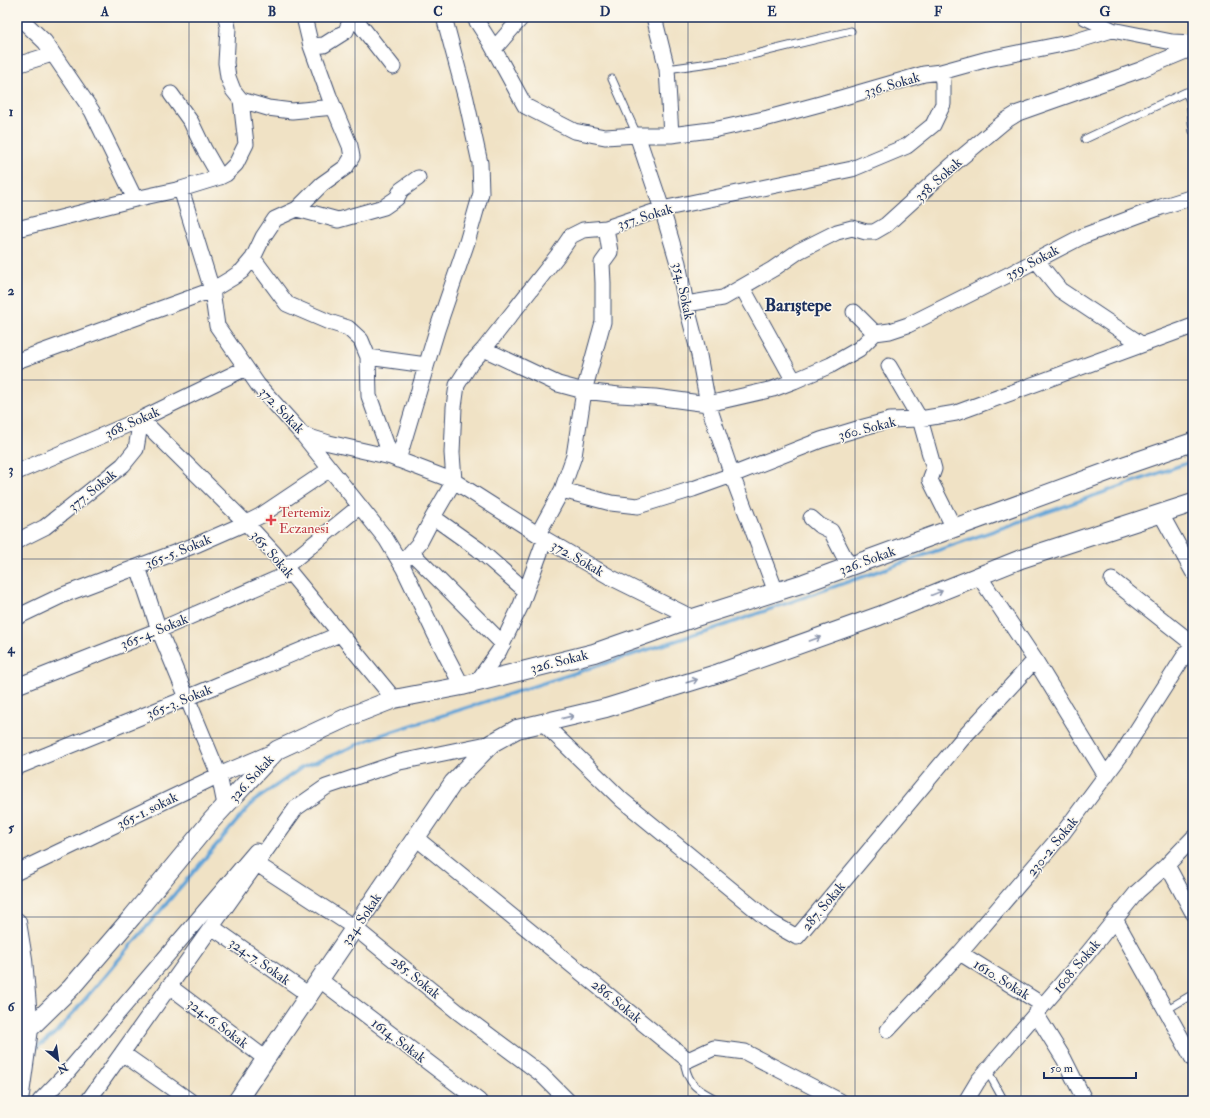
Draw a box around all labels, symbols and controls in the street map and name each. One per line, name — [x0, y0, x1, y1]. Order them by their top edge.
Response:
text: A — [100, 4, 110, 20]
text: B — [268, 4, 276, 20]
text: C — [433, 4, 443, 20]
text: D — [600, 4, 611, 20]
text: E — [767, 4, 777, 20]
text: F — [934, 4, 943, 20]
text: G — [1100, 4, 1111, 20]
street label: 336. Sokak — [862, 68, 922, 101]
text: 1 — [9, 104, 14, 120]
street label: 358. Sokak — [911, 154, 966, 205]
street label: 357. Sokak — [615, 200, 675, 233]
street label: 359. Sokak — [1003, 241, 1062, 284]
street label: 354. Sokak — [669, 261, 698, 322]
text: 2 — [8, 283, 15, 299]
district label: Barıştepe — [765, 294, 832, 317]
street label: 372. Sokak — [255, 384, 308, 437]
street label: 368. Sokak — [102, 403, 162, 442]
street label: 360. Sokak — [837, 413, 898, 444]
text: 3 — [9, 462, 14, 478]
street label: 377. Sokak — [65, 466, 120, 515]
place label: Tertemiz Eczanesi — [279, 504, 331, 537]
marker: Tertemiz Eczanesi — [266, 515, 276, 525]
street label: 365. Sokak — [247, 527, 298, 582]
street label: 365-5. Sokak — [143, 530, 214, 572]
street label: 372. Sokak — [548, 537, 607, 580]
street label: 326. Sokak — [837, 542, 898, 578]
one-way arrow — [930, 588, 942, 596]
street label: 365-4. Sokak — [118, 610, 191, 653]
one-way arrow — [809, 634, 821, 642]
text: 4 — [6, 641, 15, 657]
street label: 326. Sokak — [529, 646, 590, 677]
one-way arrow — [686, 677, 699, 684]
street label: 365-3. Sokak — [144, 681, 215, 722]
one-way arrow — [561, 713, 574, 720]
street label: 326. Sokak — [225, 751, 278, 806]
street label: 365-1. sokak — [114, 788, 181, 832]
street label: 230-2. Sokak — [1023, 813, 1082, 880]
text: 5 — [8, 820, 14, 836]
street label: 287. Sokak — [798, 878, 849, 934]
street label: 324. Sokak — [338, 890, 385, 949]
street label: 324-7. Sokak — [226, 934, 294, 989]
street label: 1608. Sokak — [1049, 936, 1104, 997]
street label: 285. Sokak — [388, 952, 444, 1003]
street label: 1610. Sokak — [970, 955, 1033, 1004]
street label: 286. Sokak — [588, 976, 646, 1027]
street label: 324-6. Sokak — [184, 995, 252, 1052]
text: 6 — [8, 999, 16, 1015]
street label: 1614. Sokak — [368, 1014, 430, 1067]
north arrow — [38, 1040, 78, 1080]
scale bar — [1044, 1054, 1136, 1080]
text: N — [54, 1060, 71, 1077]
text: 50 m — [1050, 1061, 1074, 1076]

